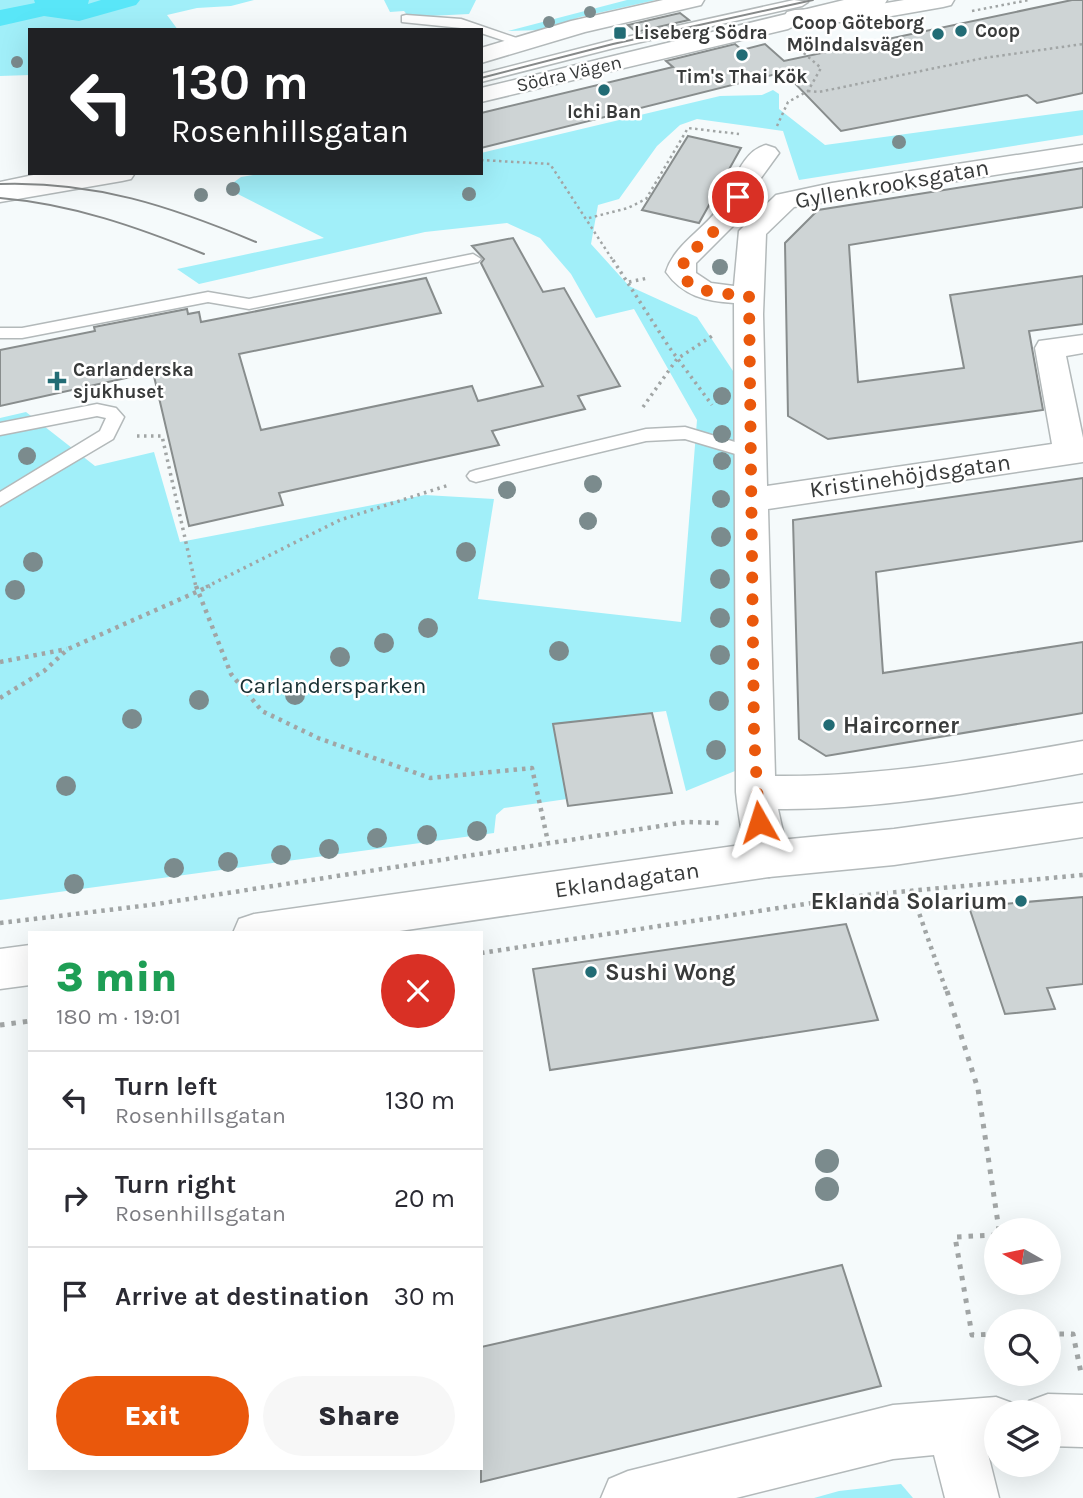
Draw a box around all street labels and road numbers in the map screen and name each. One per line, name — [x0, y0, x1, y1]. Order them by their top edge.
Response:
street label: Södra Vägen — [514, 51, 624, 97]
street label: Gyllenkrooksgatan — [793, 154, 991, 214]
street label: Kristinehöjdsgatan — [808, 449, 1012, 503]
street label: Eklandagatan — [553, 856, 701, 904]

